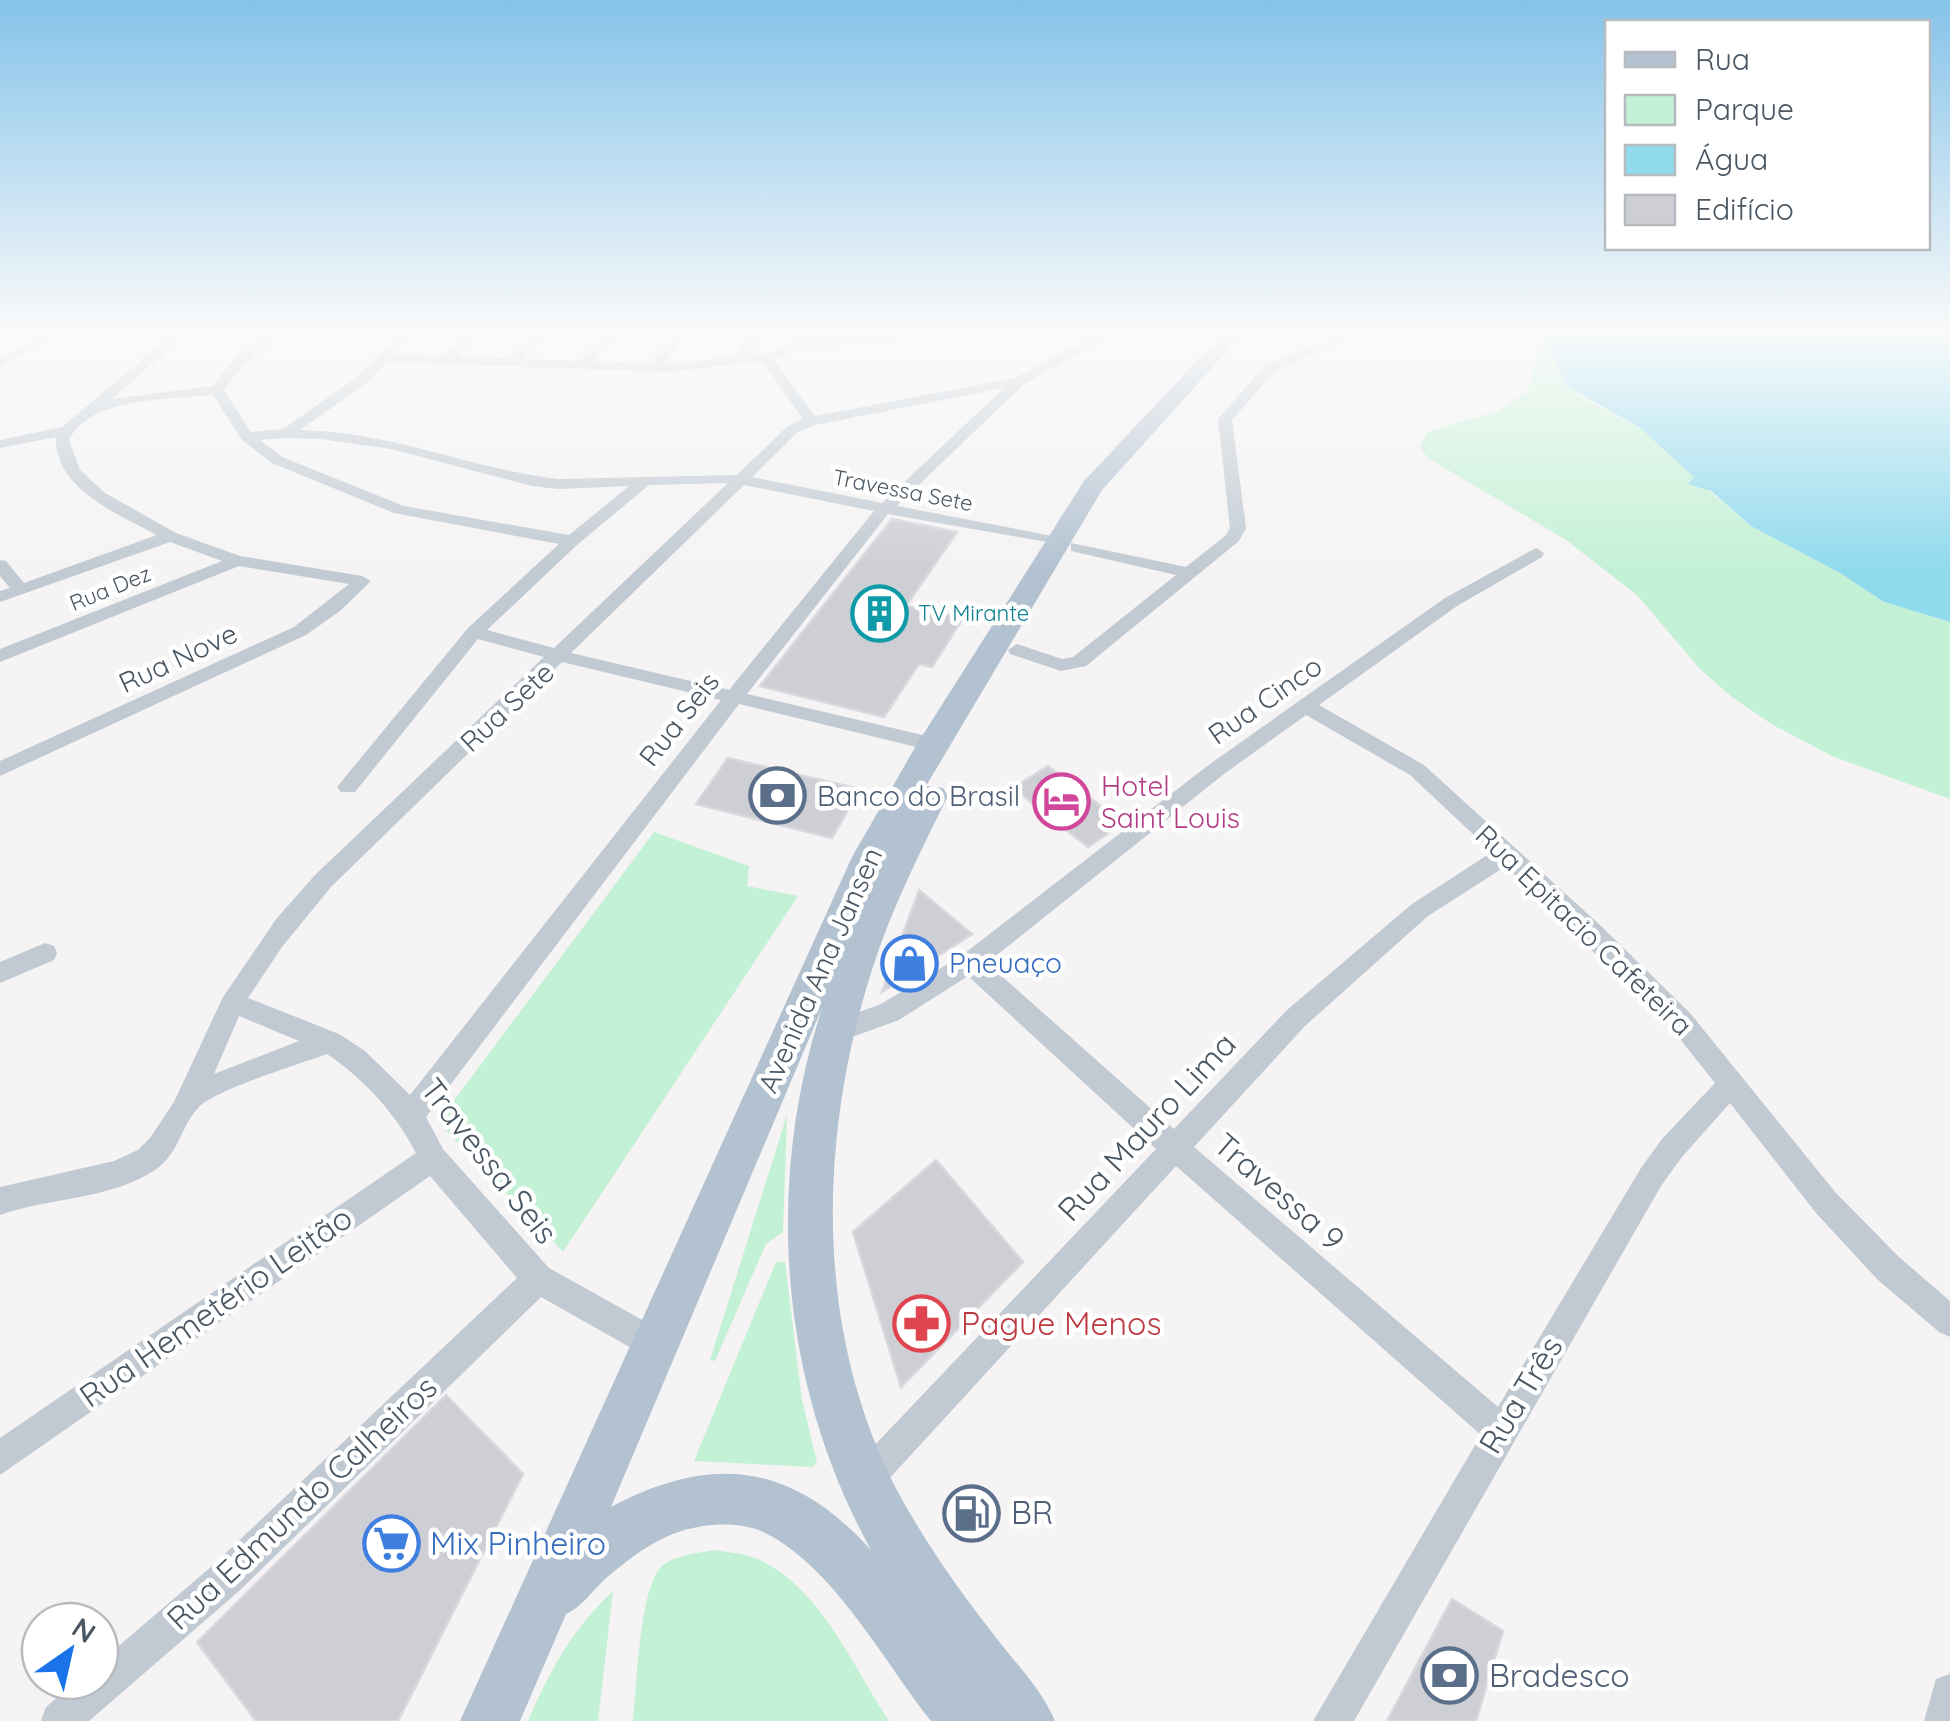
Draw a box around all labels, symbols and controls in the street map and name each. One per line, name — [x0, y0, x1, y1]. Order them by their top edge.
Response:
legend — [1605, 20, 1930, 250]
text: Rua — [1695, 40, 1750, 78]
text: Parque — [1695, 90, 1794, 128]
text: Água — [1695, 140, 1768, 178]
text: Edifício — [1695, 190, 1794, 228]
street label: Travessa Sete — [831, 463, 975, 517]
street label: Rua Dez — [65, 559, 155, 617]
building icon: TV Mirante — [849, 583, 909, 643]
place label: TV Mirante — [918, 599, 1029, 627]
street label: Rua Nove — [113, 615, 243, 700]
street label: Rua Cinco — [1201, 648, 1328, 751]
street label: Rua Sete — [452, 654, 561, 759]
street label: Rua Seis — [631, 665, 726, 773]
bank icon: Banco do Brasil — [748, 766, 808, 826]
place label: Hotel Saint Louis — [1101, 768, 1240, 835]
hotel icon: Hotel Saint Louis — [1032, 772, 1092, 832]
place label: Banco do Brasil — [817, 778, 1020, 813]
street label: Rua Epitacio Cafeteira — [1469, 817, 1700, 1042]
street label: Avenida Ana Jansen — [750, 842, 889, 1098]
shop icon: Pneuaço — [880, 933, 940, 993]
place label: Pneuaço — [949, 945, 1062, 980]
street label: Rua Mauro Lima — [1049, 1024, 1244, 1229]
street label: Travessa Seis — [413, 1069, 567, 1251]
street label: Travessa 9 — [1206, 1124, 1353, 1259]
street label: Rua Hemetério Leitão — [72, 1197, 359, 1415]
pharmacy icon: Pague Menos — [892, 1294, 952, 1354]
place label: Pague Menos — [961, 1303, 1161, 1343]
street label: Rua Três — [1470, 1329, 1571, 1460]
street label: Rua Edmundo Calheiros — [158, 1367, 445, 1638]
fuel station icon: BR — [942, 1483, 1002, 1543]
place label: BR — [1011, 1492, 1053, 1532]
supermarket icon: Mix Pinheiro — [361, 1514, 421, 1574]
place label: Mix Pinheiro — [430, 1523, 606, 1563]
north arrow — [20, 1601, 120, 1701]
text: N — [66, 1610, 103, 1650]
bank icon: Bradesco — [1420, 1646, 1480, 1706]
place label: Bradesco — [1489, 1655, 1630, 1695]

